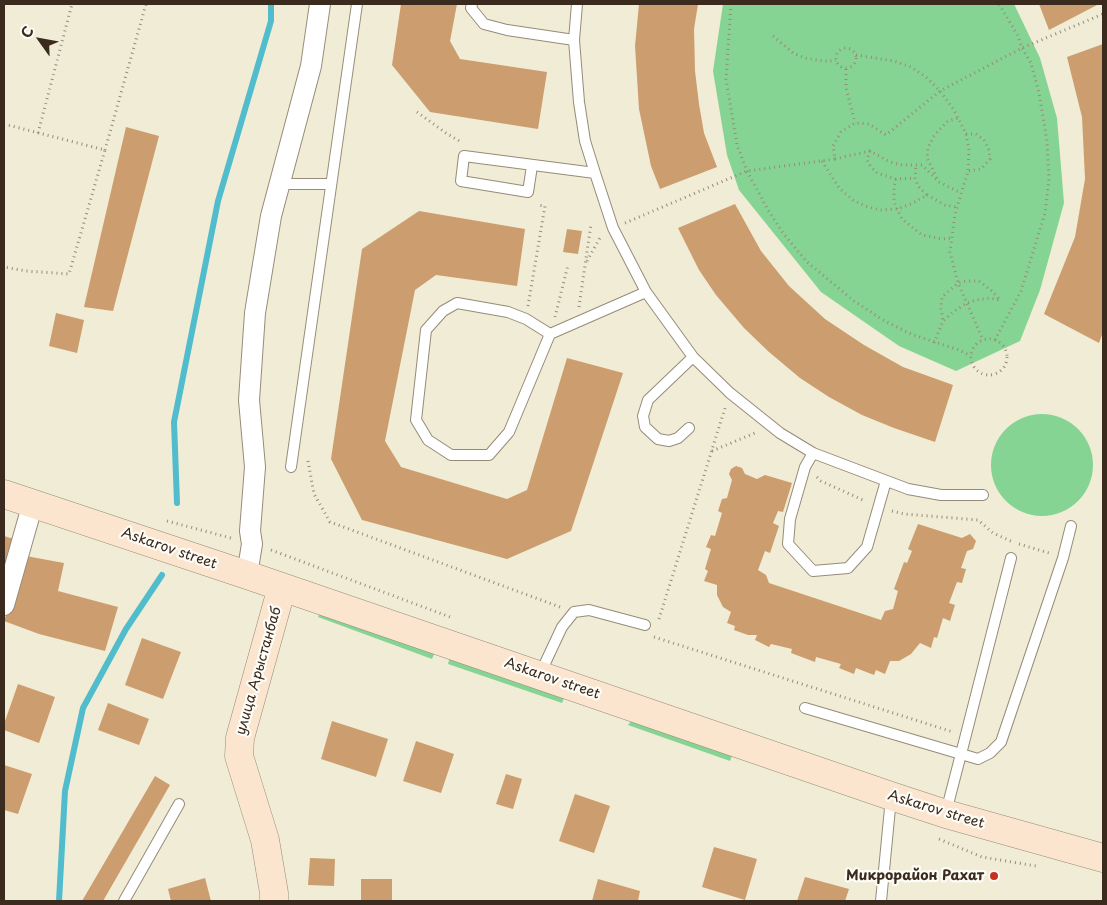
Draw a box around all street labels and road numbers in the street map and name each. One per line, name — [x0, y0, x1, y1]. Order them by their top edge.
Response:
street label: Askarov street — [119, 525, 219, 573]
street label: улица Арыстанбаб — [233, 605, 285, 737]
street label: Askarov street — [502, 655, 602, 703]
street label: Askarov street — [886, 787, 986, 833]

